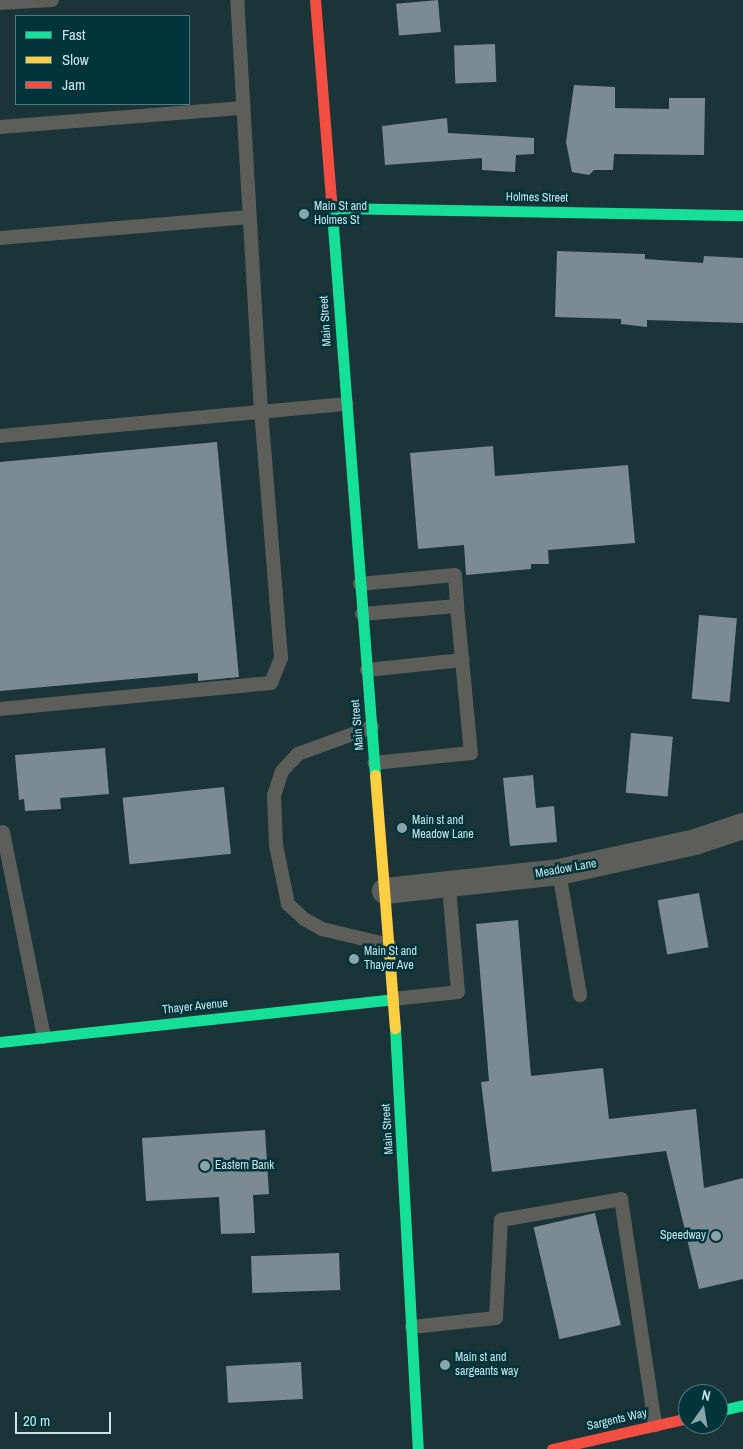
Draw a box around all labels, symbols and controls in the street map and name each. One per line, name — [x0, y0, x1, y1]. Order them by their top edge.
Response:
legend — [15, 15, 190, 105]
text: Fast — [62, 24, 85, 45]
text: Slow — [62, 49, 89, 70]
text: Jam — [62, 74, 85, 95]
street label: Holmes Street — [506, 190, 568, 206]
place label: Main St and Holmes St — [314, 200, 367, 228]
marker: Main St and Holmes St — [298, 208, 310, 220]
street label: Main Street — [317, 295, 335, 347]
street label: Main Street — [349, 699, 367, 751]
place label: Main st and Meadow Lane — [412, 814, 474, 842]
marker: Main st and Meadow Lane — [396, 822, 408, 834]
street label: Meadow Lane — [534, 857, 598, 881]
place label: Main St and Thayer Ave — [364, 945, 417, 973]
marker: Main St and Thayer Ave — [348, 953, 360, 965]
street label: Thayer Avenue — [161, 996, 229, 1018]
street label: Main Street — [379, 1103, 397, 1155]
place label: Eastern Bank — [215, 1159, 274, 1173]
marker: Eastern Bank — [199, 1160, 211, 1172]
place label: Speedway — [660, 1229, 706, 1243]
marker: Speedway — [710, 1230, 722, 1242]
place label: Main st and sargeants way — [455, 1351, 518, 1379]
marker: Main st and sargeants way — [439, 1359, 451, 1371]
north arrow — [678, 1384, 728, 1434]
text: N — [700, 1386, 712, 1405]
scale bar — [18, 1402, 114, 1434]
street label: Sargents Way — [585, 1406, 649, 1434]
text: 20 m — [23, 1410, 50, 1431]

